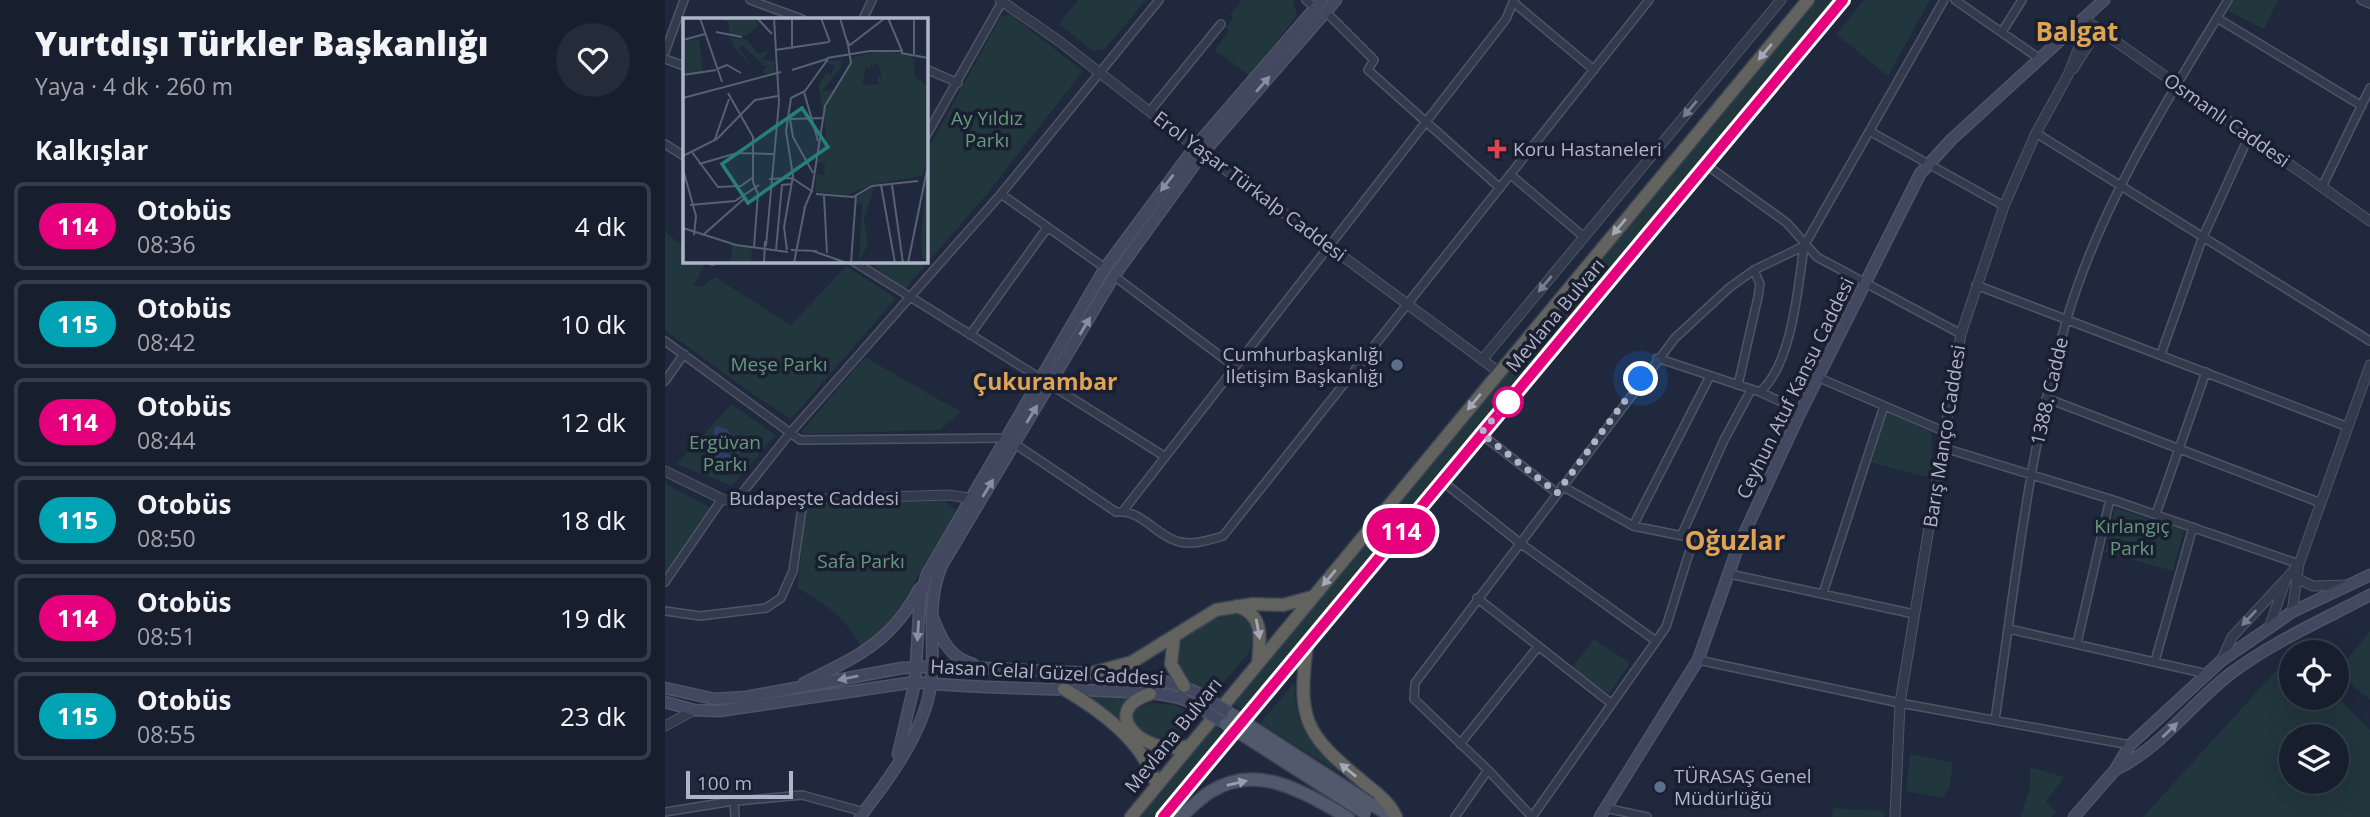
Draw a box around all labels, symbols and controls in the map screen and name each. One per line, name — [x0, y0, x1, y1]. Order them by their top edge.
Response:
district label: Balgat — [2036, 13, 2118, 49]
inset map — [683, 18, 927, 262]
text: Yurtdışı Türkler Başkanlığı — [35, 21, 488, 66]
button: heart — [556, 23, 630, 97]
one-way arrow — [1757, 43, 1772, 61]
street label: Osmanlı Caddesi — [2159, 67, 2295, 173]
text: Yaya · 4 dk · 260 m — [35, 70, 233, 102]
one-way arrow — [1255, 76, 1271, 93]
one-way arrow — [1683, 100, 1698, 118]
park label: Ay Yıldız Parkı — [951, 105, 1023, 153]
street label: Erol Yaşar Türkalp Caddesi — [1148, 105, 1352, 267]
text: Kalkışlar — [35, 132, 148, 168]
place label: Koru Hastaneleri — [1513, 136, 1662, 162]
marker: Koru Hastaneleri — [1487, 139, 1507, 159]
one-way arrow — [1160, 173, 1175, 191]
text: Otobüs — [137, 192, 232, 228]
text: 4 dk — [575, 208, 626, 244]
text: 114 — [57, 209, 98, 242]
one-way arrow — [1612, 219, 1627, 236]
text: 08:36 — [137, 228, 196, 260]
street label: Mevlana Bulvarı — [1500, 253, 1610, 377]
street label: Ceyhun Atuf Kansu Caddesi — [1730, 273, 1860, 503]
one-way arrow — [1538, 276, 1553, 293]
text: Otobüs — [137, 290, 232, 326]
text: 10 dk — [560, 306, 626, 342]
text: 115 — [57, 307, 98, 340]
one-way arrow — [1079, 316, 1091, 335]
text: 08:42 — [137, 326, 196, 358]
street label: 1388. Cadde — [2024, 335, 2074, 447]
place label: Cumhurbaşkanlığı İletişim Başkanlığı — [1223, 341, 1383, 389]
street label: Barış Manço Caddesi — [1917, 343, 1971, 529]
park label: Meşe Parkı — [731, 351, 827, 377]
marker: Cumhurbaşkanlığı İletişim Başkanlığı — [1389, 357, 1405, 373]
your location — [1623, 361, 1658, 396]
district label: Çukurambar — [973, 365, 1117, 397]
unlabelled marker — [1493, 387, 1523, 417]
text: Otobüs — [137, 388, 232, 424]
one-way arrow — [1467, 394, 1482, 411]
text: 12 dk — [560, 404, 626, 440]
text: 114 — [57, 405, 98, 438]
one-way arrow — [1026, 405, 1039, 424]
text: 08:44 — [137, 424, 196, 456]
park label: Ergüvan Parkı — [689, 429, 761, 477]
one-way arrow — [982, 478, 995, 497]
street label: Budapeşte Caddesi — [729, 485, 899, 511]
text: Otobüs — [137, 486, 232, 522]
text: 18 dk — [560, 502, 626, 538]
text: 115 — [57, 503, 98, 536]
line badge: 114 — [1361, 508, 1441, 554]
park label: Kırlangıç Parkı — [2094, 513, 2170, 561]
text: 114 — [1380, 514, 1422, 547]
text: 08:50 — [137, 522, 196, 554]
district label: Oğuzlar — [1685, 522, 1785, 558]
park label: Safa Parkı — [817, 548, 905, 574]
one-way arrow — [1322, 569, 1337, 586]
text: Otobüs — [137, 584, 232, 620]
text: 19 dk — [560, 600, 626, 636]
text: 114 — [57, 601, 98, 634]
one-way arrow — [2242, 609, 2258, 626]
one-way arrow — [1253, 618, 1264, 640]
text: 08:51 — [137, 620, 196, 652]
one-way arrow — [912, 620, 923, 642]
map controls — [2279, 640, 2349, 794]
button: locate — [2279, 640, 2349, 710]
street label: Hasan Celal Güzel Caddesi — [930, 653, 1164, 691]
street label: Mevlana Bulvarı — [1119, 672, 1227, 798]
one-way arrow — [837, 673, 859, 684]
text: Otobüs — [137, 682, 232, 718]
text: 23 dk — [560, 698, 626, 734]
text: 115 — [57, 699, 98, 732]
text: 08:55 — [137, 718, 196, 750]
one-way arrow — [2161, 722, 2178, 739]
button: layers — [2279, 724, 2349, 794]
one-way arrow — [1339, 762, 1357, 777]
place label: TÜRASAŞ Genel Müdürlüğü — [1674, 763, 1811, 811]
scale bar — [686, 768, 793, 800]
text: 100 m — [697, 770, 752, 796]
one-way arrow — [1226, 777, 1248, 788]
marker: TÜRASAŞ Genel Müdürlüğü — [1652, 779, 1668, 795]

